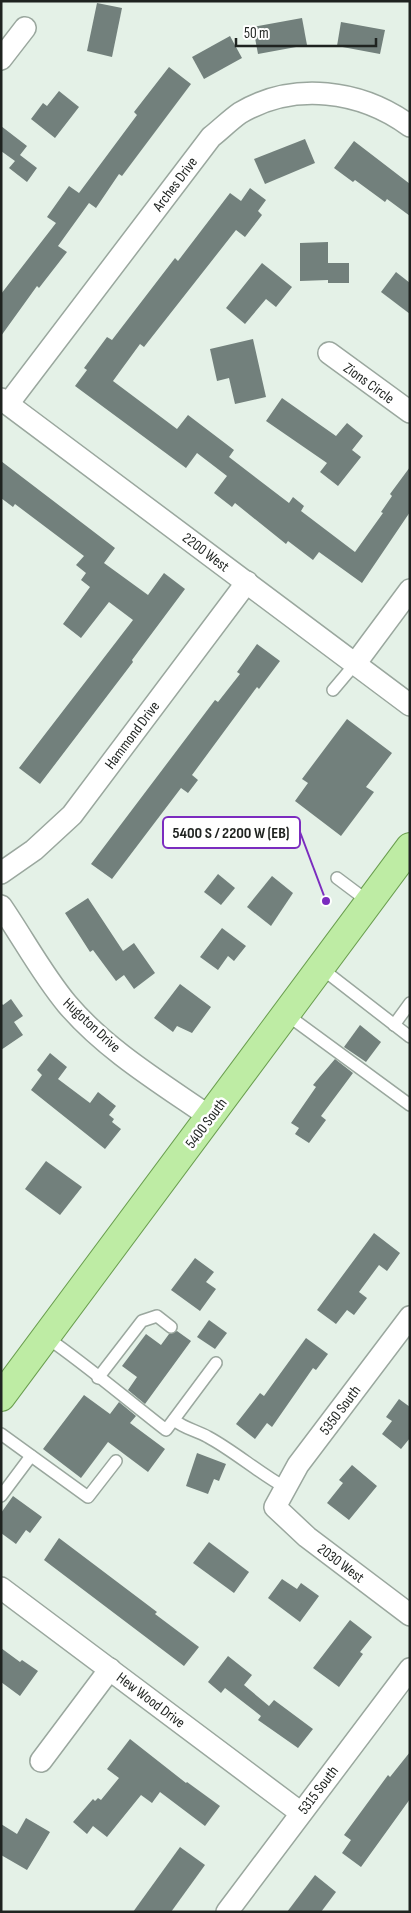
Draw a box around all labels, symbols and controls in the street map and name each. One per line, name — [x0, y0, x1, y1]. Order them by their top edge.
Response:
scale bar — [236, 15, 376, 47]
text: 50 m — [244, 24, 269, 43]
street label: Arches Drive — [148, 153, 202, 216]
street label: Zions Circle — [340, 359, 398, 408]
street label: 2200 West — [179, 529, 233, 576]
street label: Hammond Drive — [101, 698, 164, 773]
callout: 5400 S / 2200 W (EB) — [163, 817, 300, 848]
text: 5400 S / 2200 W (EB) — [172, 824, 290, 843]
street label: Hugoton Drive — [59, 994, 124, 1057]
street label: 5400 South — [181, 1094, 231, 1152]
street label: 5350 South — [316, 1382, 365, 1439]
street label: 2030 West — [314, 1540, 368, 1587]
street label: Hew Wood Drive — [113, 1668, 189, 1732]
street label: 5315 South — [294, 1762, 343, 1818]

